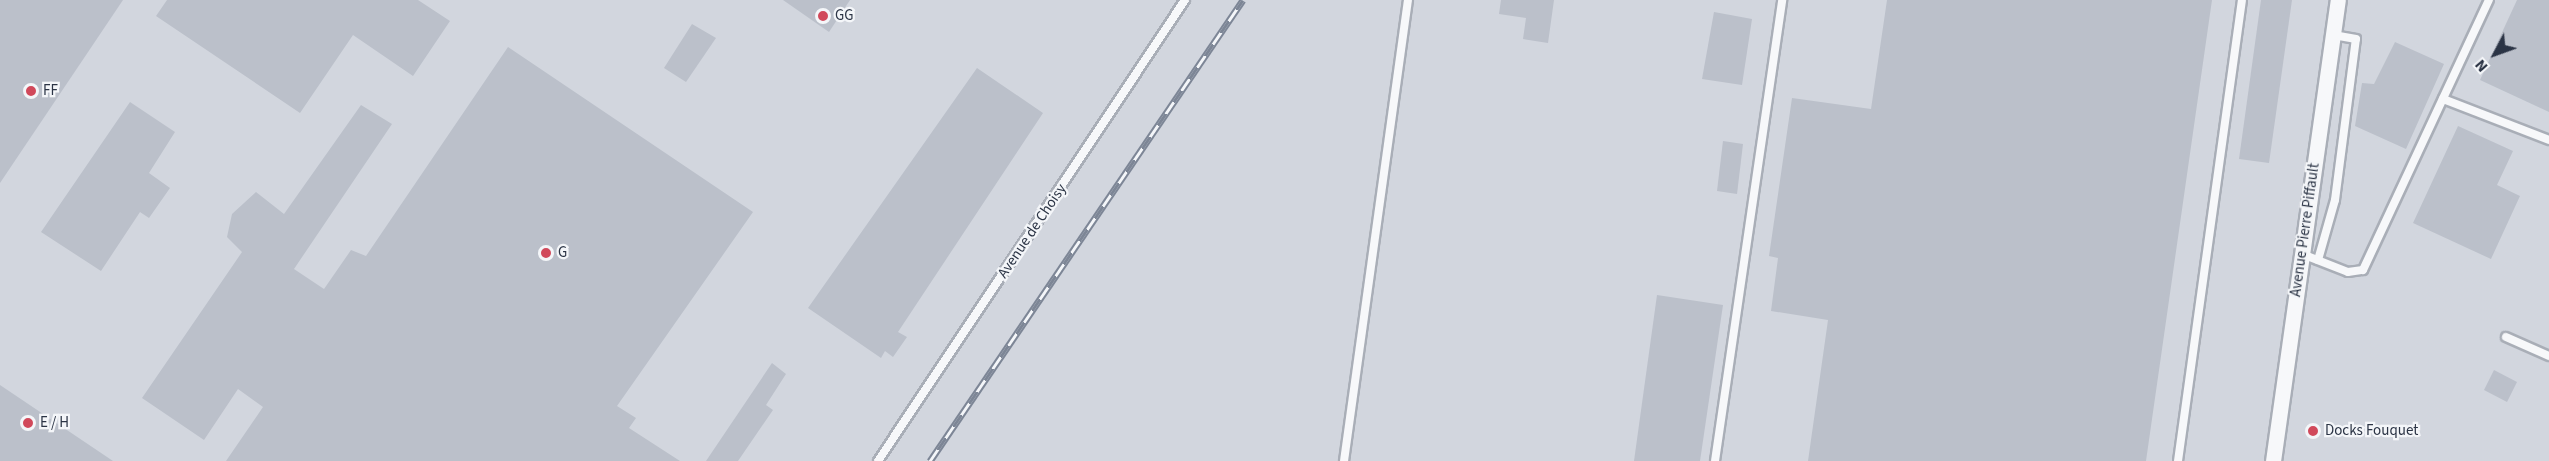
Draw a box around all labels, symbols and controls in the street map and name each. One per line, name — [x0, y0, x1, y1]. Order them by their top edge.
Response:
place label: GG — [835, 7, 854, 25]
marker: GG — [816, 9, 830, 23]
north arrow — [2465, 24, 2525, 84]
text: N — [2470, 55, 2493, 77]
place label: FF — [43, 82, 58, 100]
marker: FF — [24, 84, 38, 98]
street label: Avenue Pierre Piffault — [2287, 162, 2323, 298]
street label: Avenue de Choisy — [994, 180, 1070, 282]
place label: G — [558, 244, 567, 262]
marker: G — [539, 246, 553, 260]
place label: E / H — [40, 414, 69, 432]
marker: E / H — [21, 416, 35, 430]
place label: Docks Fouquet — [2325, 422, 2418, 440]
marker: Docks Fouquet — [2306, 424, 2320, 438]

